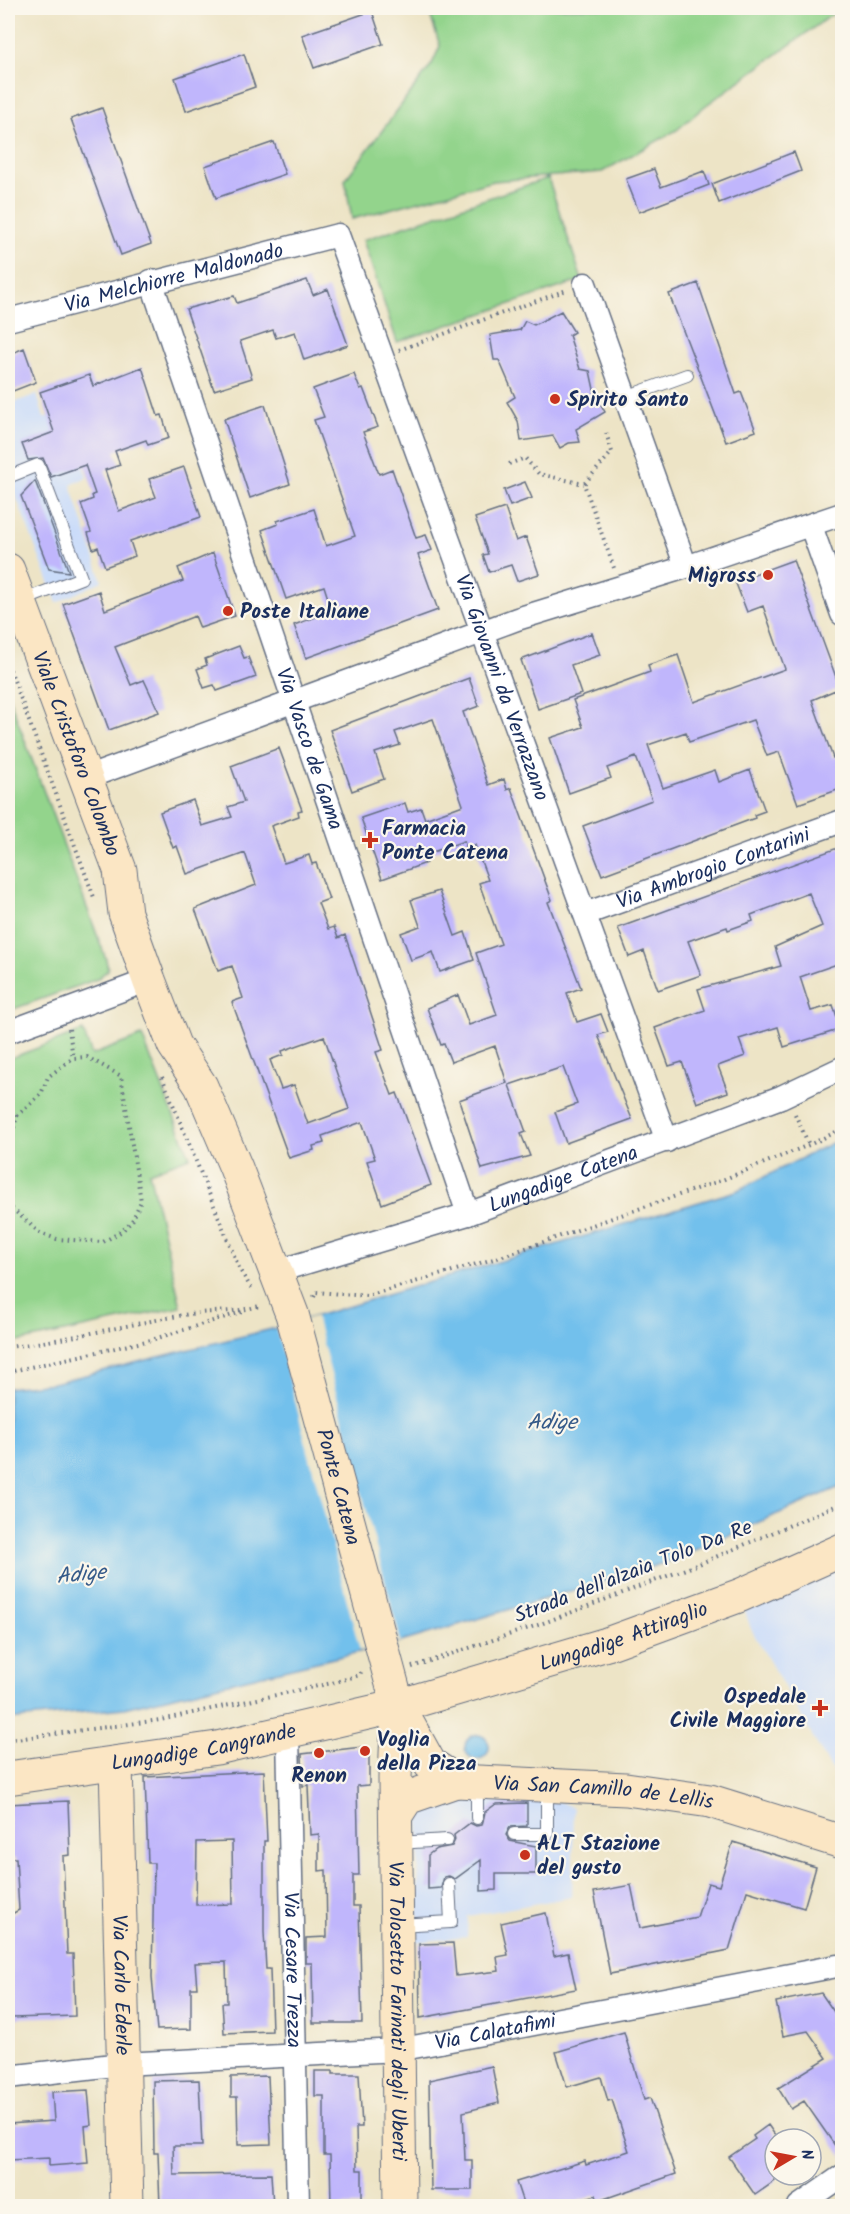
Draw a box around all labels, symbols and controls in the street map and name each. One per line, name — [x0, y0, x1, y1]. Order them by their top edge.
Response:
street label: Via Melchiorre Maldonado — [61, 235, 287, 323]
place label: Spirito Santo — [567, 384, 689, 417]
marker: Spirito Santo — [548, 392, 562, 406]
place label: Migross — [688, 560, 756, 593]
marker: Migross — [761, 568, 775, 582]
street label: Via Giovanni da Verrazzano — [445, 570, 557, 806]
place label: Poste Italiane — [240, 596, 369, 629]
marker: Poste Italiane — [221, 604, 235, 618]
street label: Viale Cristoforo Colombo — [22, 647, 128, 861]
street label: Via Vasco de Gama — [266, 664, 351, 835]
place label: Farmacia Ponte Catena — [382, 813, 509, 870]
street label: Via Ambrogio Contarini — [612, 819, 816, 919]
marker: Farmacia Ponte Catena — [363, 833, 377, 847]
street label: Lungadige Catena — [484, 1137, 643, 1223]
water label: Adige — [527, 1406, 579, 1441]
street label: Ponte Catena — [306, 1425, 369, 1549]
street label: Strada dell'alzaia Tolo Da Re — [510, 1512, 758, 1633]
water label: Adige — [55, 1555, 110, 1596]
street label: Lungadige Attiraglio — [535, 1593, 713, 1681]
place label: Ospedale Civile Maggiore — [670, 1681, 806, 1738]
marker: Ospedale Civile Maggiore — [811, 1699, 829, 1717]
street label: Lungadige Cangrande — [109, 1715, 300, 1781]
place label: Voglia della Pizza — [377, 1724, 477, 1781]
marker: Voglia della Pizza — [358, 1744, 372, 1758]
marker: Renon — [312, 1746, 326, 1760]
place label: Renon — [291, 1760, 347, 1793]
street label: Via San Camillo de Lellis — [493, 1768, 716, 1819]
place label: ALT Stazione del gusto — [537, 1828, 660, 1885]
marker: ALT Stazione del gusto — [518, 1848, 532, 1862]
street label: Via Tolosetto Farinati degli Uberti — [378, 1861, 414, 2162]
street label: Via Cesare Trezza — [273, 1892, 310, 2048]
street label: Via Carlo Ederle — [102, 1914, 138, 2056]
street label: Via Calatafimi — [432, 2005, 560, 2061]
north arrow — [763, 2127, 823, 2187]
text: N — [793, 2148, 819, 2162]

